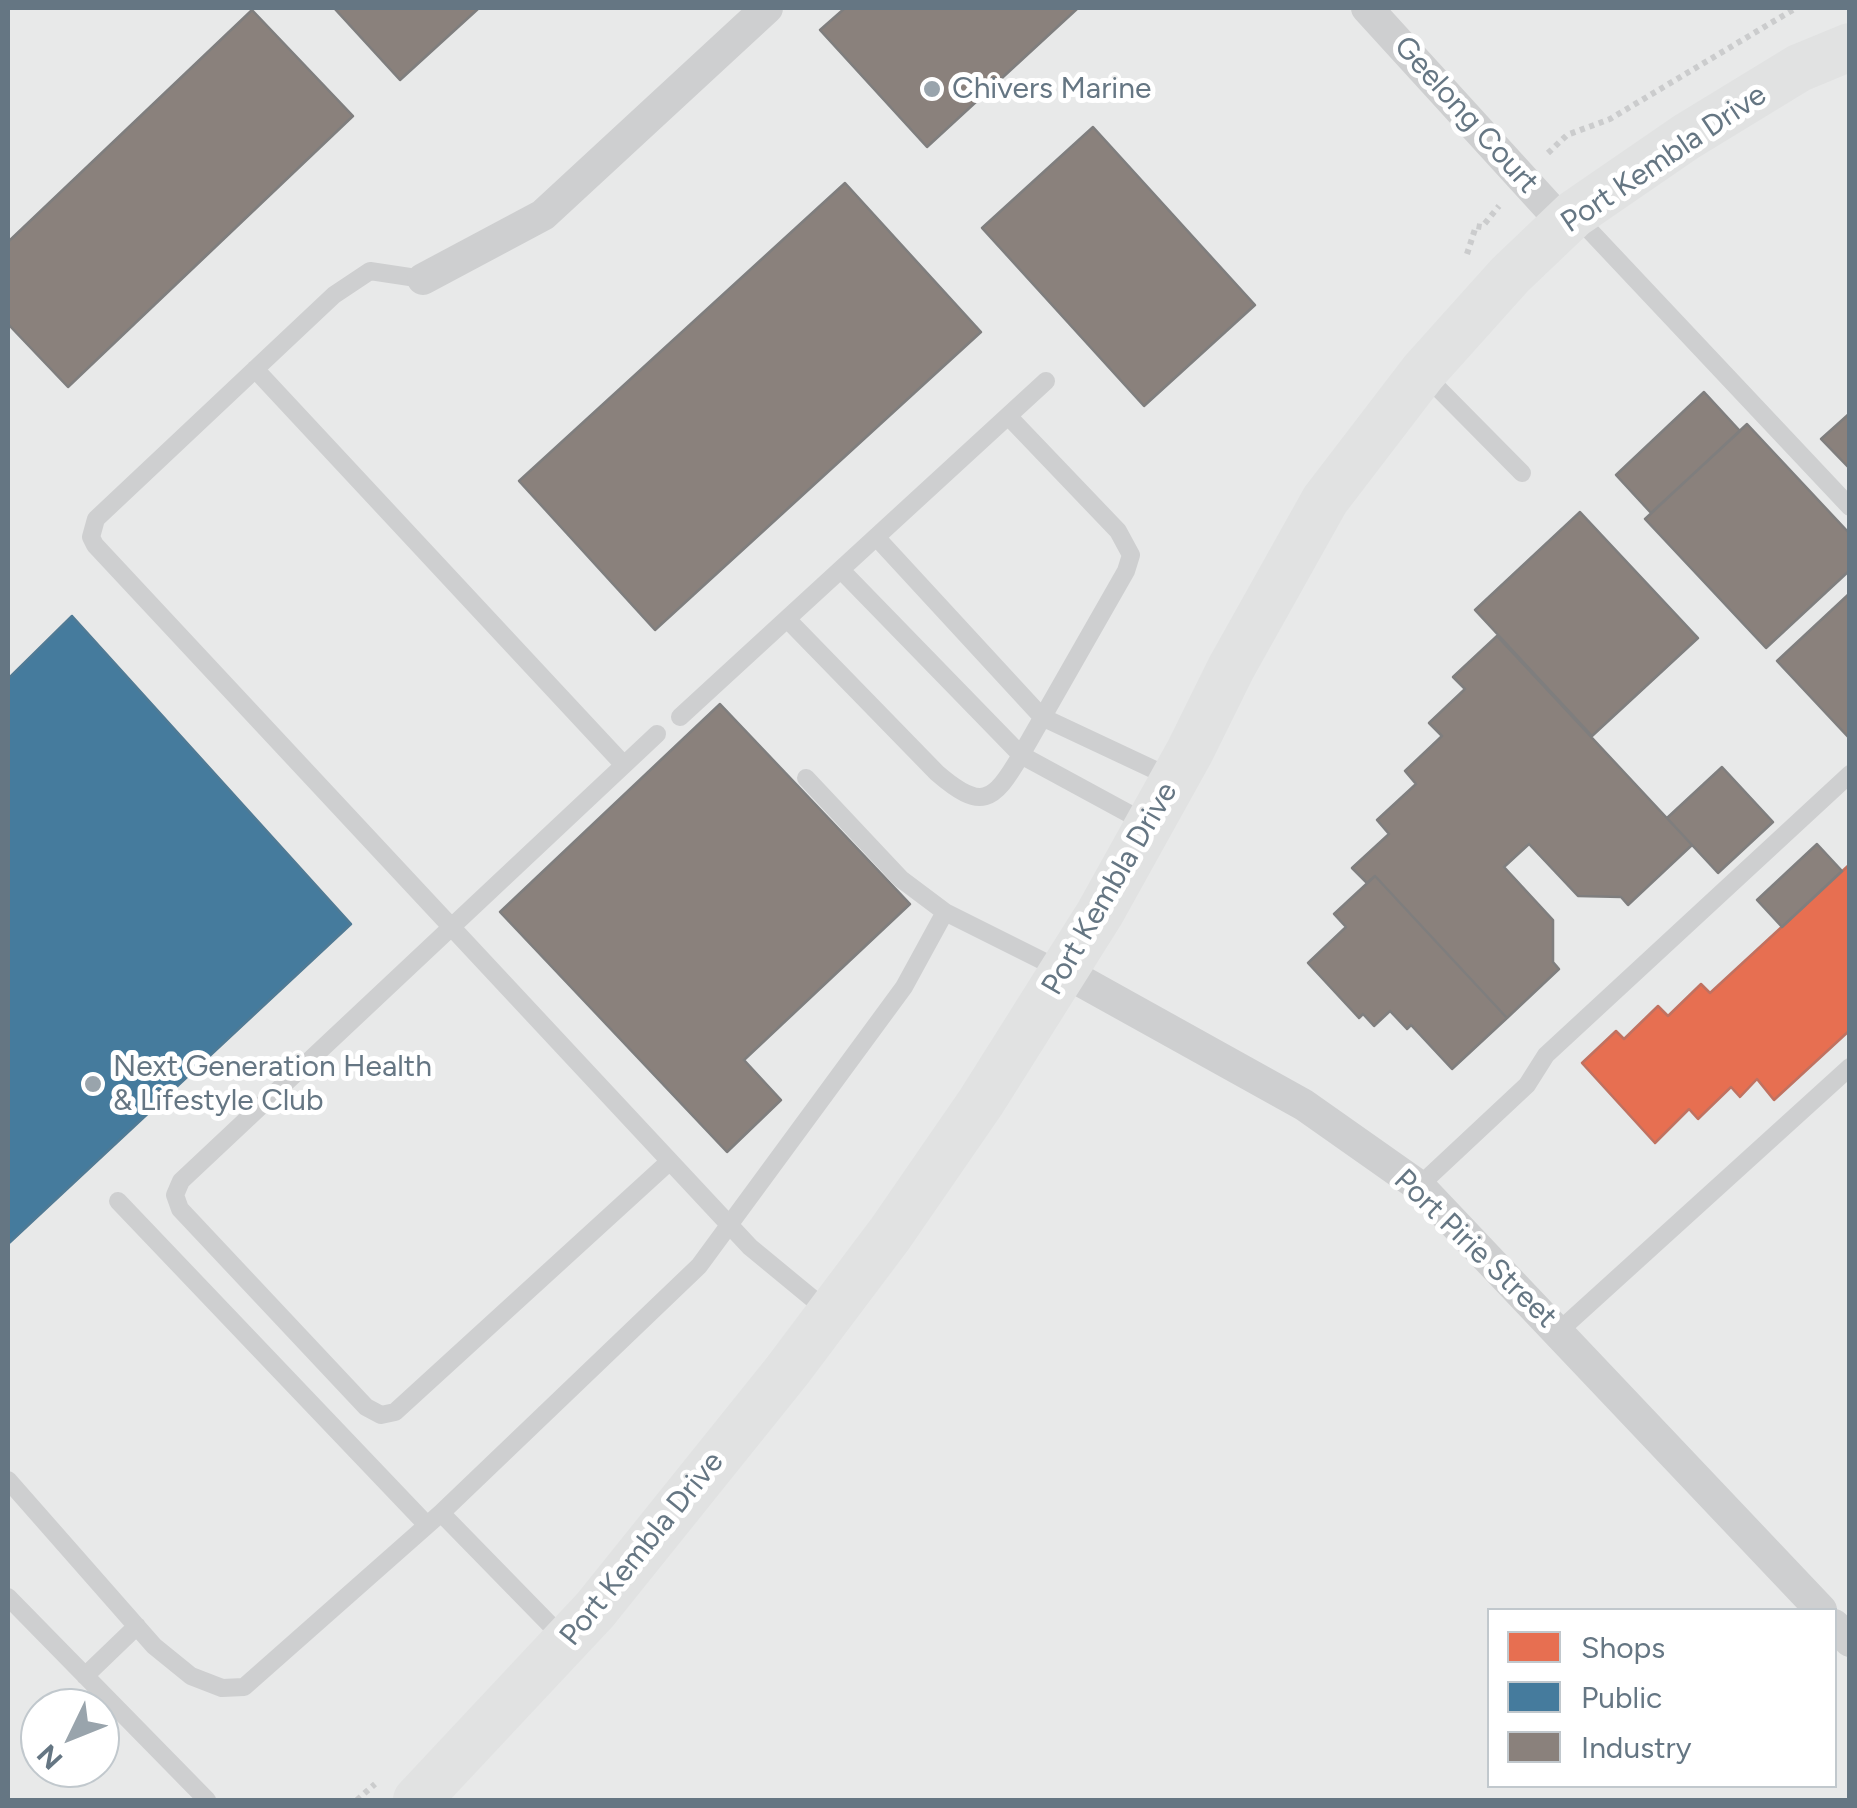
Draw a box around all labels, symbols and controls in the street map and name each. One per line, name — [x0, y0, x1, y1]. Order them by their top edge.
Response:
street label: Geelong Court — [1386, 29, 1546, 201]
place label: Chivers Marine — [952, 71, 1151, 107]
street label: Port Kembla Drive — [1555, 77, 1773, 241]
marker: Chivers Marine — [921, 78, 943, 100]
street label: Port Kembla Drive — [1035, 776, 1185, 1002]
place label: Next Generation Health & Lifestyle Club — [113, 1049, 432, 1120]
marker: Next Generation Health & Lifestyle Club — [82, 1073, 104, 1095]
street label: Port Pirie Street — [1386, 1162, 1564, 1336]
street label: Port Kembla Drive — [553, 1445, 731, 1653]
legend — [1487, 1608, 1837, 1788]
text: Shops — [1581, 1629, 1665, 1666]
text: Public — [1581, 1679, 1662, 1716]
north arrow — [20, 1688, 120, 1788]
text: Industry — [1581, 1729, 1691, 1766]
text: N — [30, 1738, 69, 1777]

